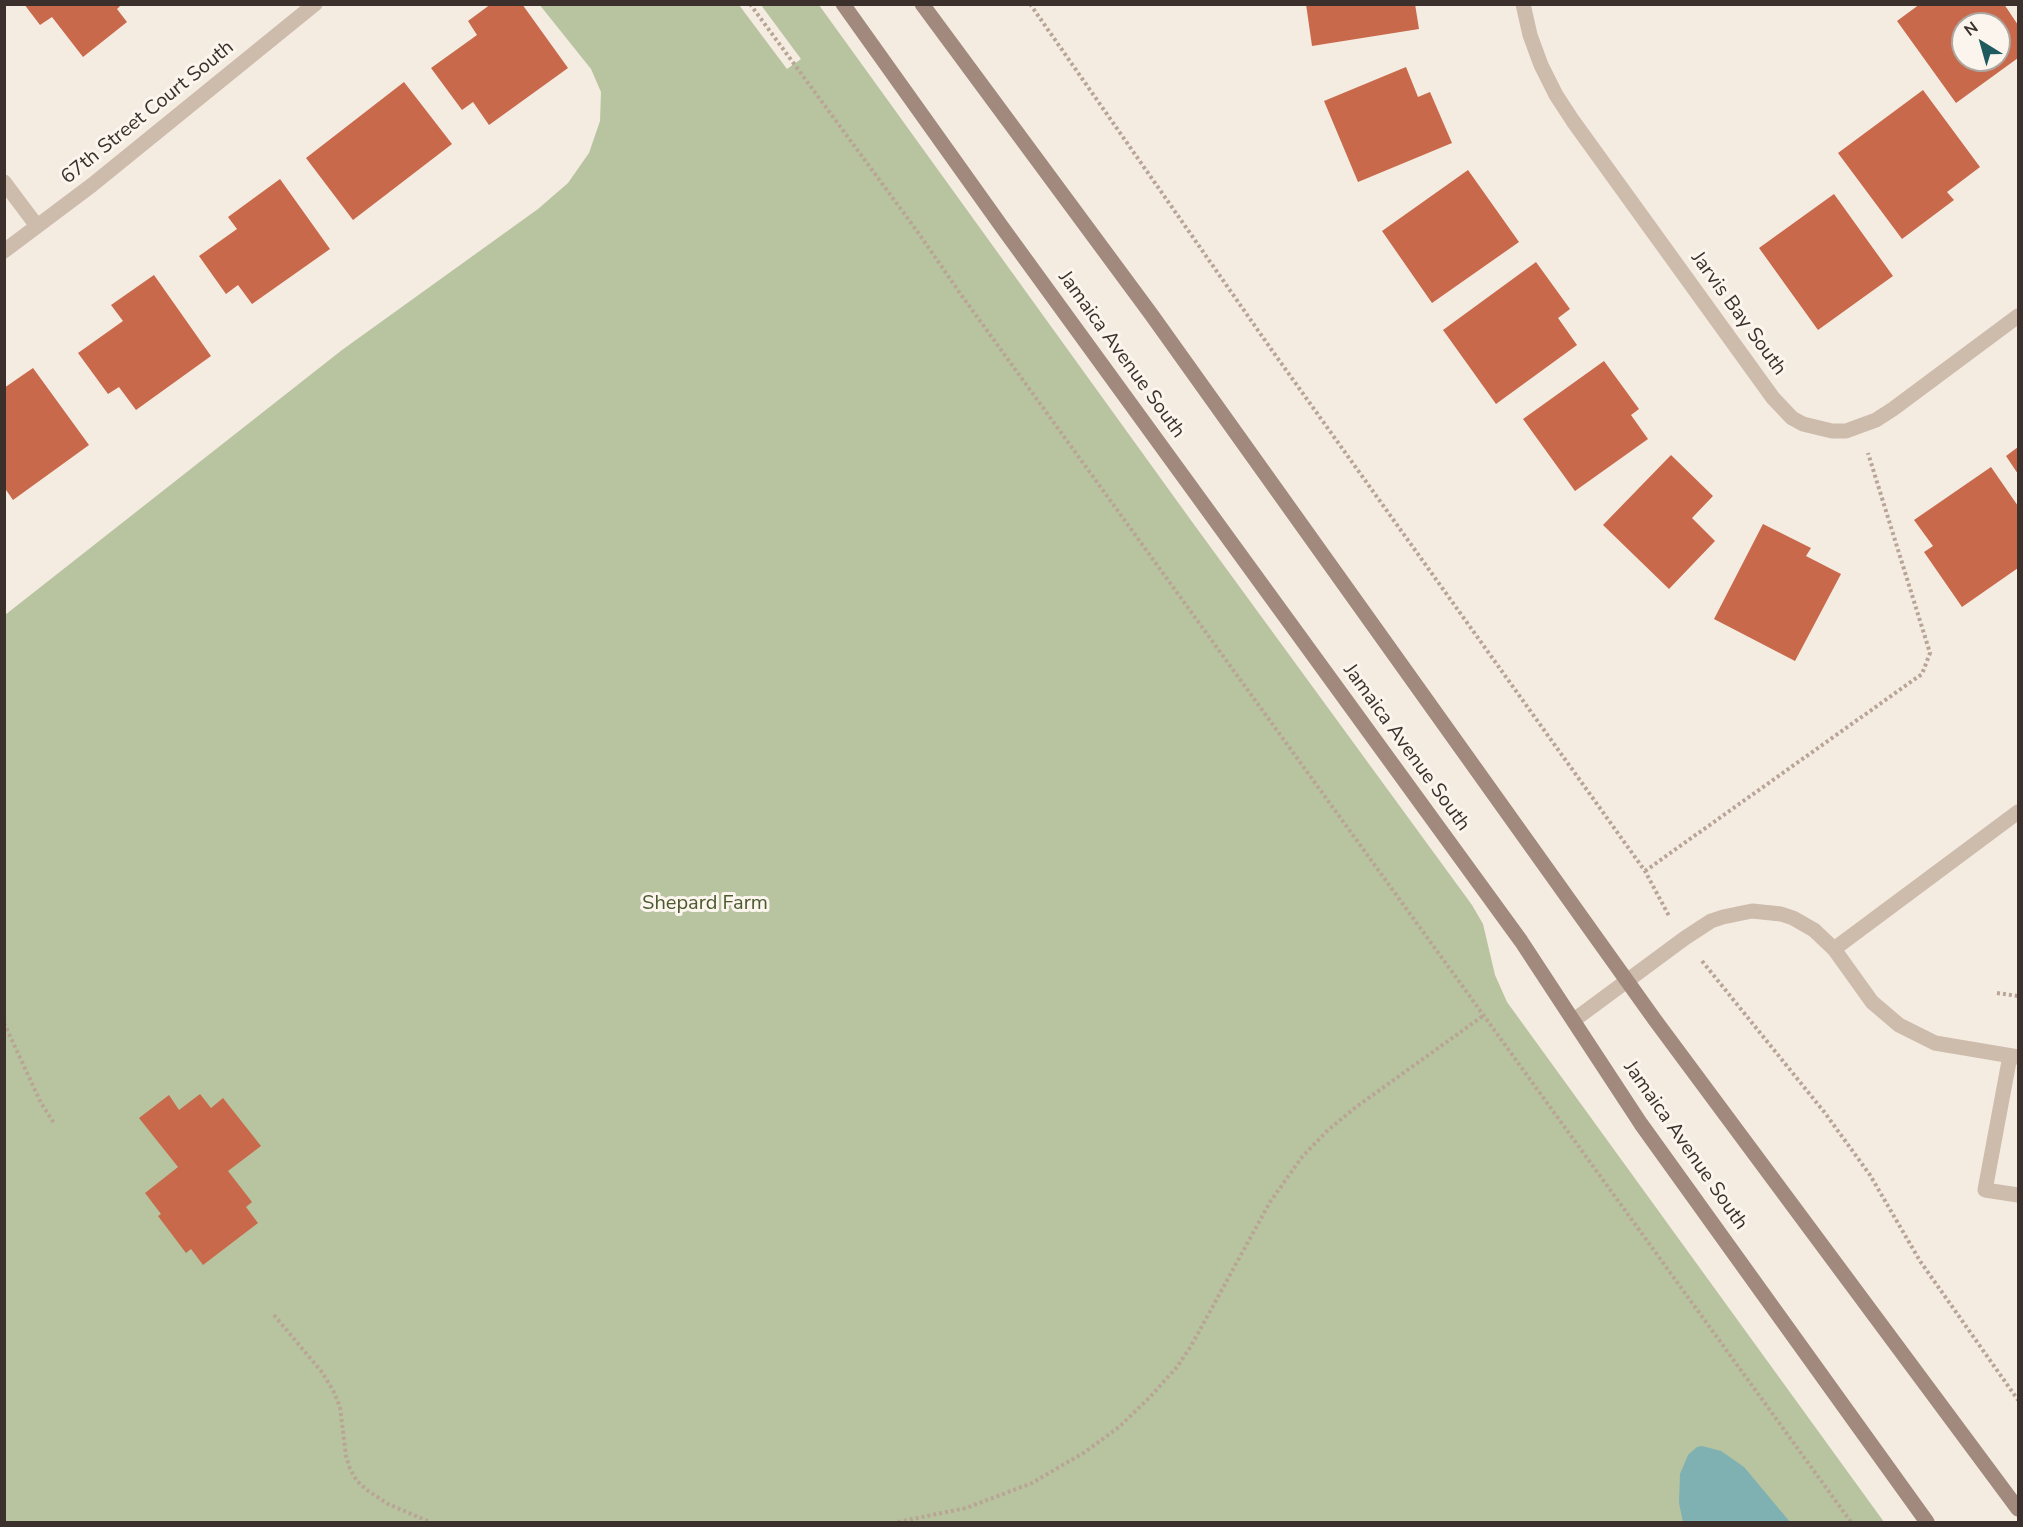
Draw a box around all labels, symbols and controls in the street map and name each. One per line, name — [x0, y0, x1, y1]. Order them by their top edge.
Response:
north arrow — [1951, 12, 2011, 72]
text: N — [1960, 17, 1983, 42]
street label: 67th Street Court South — [57, 36, 239, 190]
street label: Jarvis Bay South — [1685, 247, 1791, 381]
street label: Jamaica Avenue South — [1052, 267, 1190, 443]
street label: Jamaica Avenue South — [1337, 660, 1475, 836]
park label: Shepard Farm — [642, 892, 768, 916]
street label: Jamaica Avenue South — [1618, 1057, 1752, 1235]

